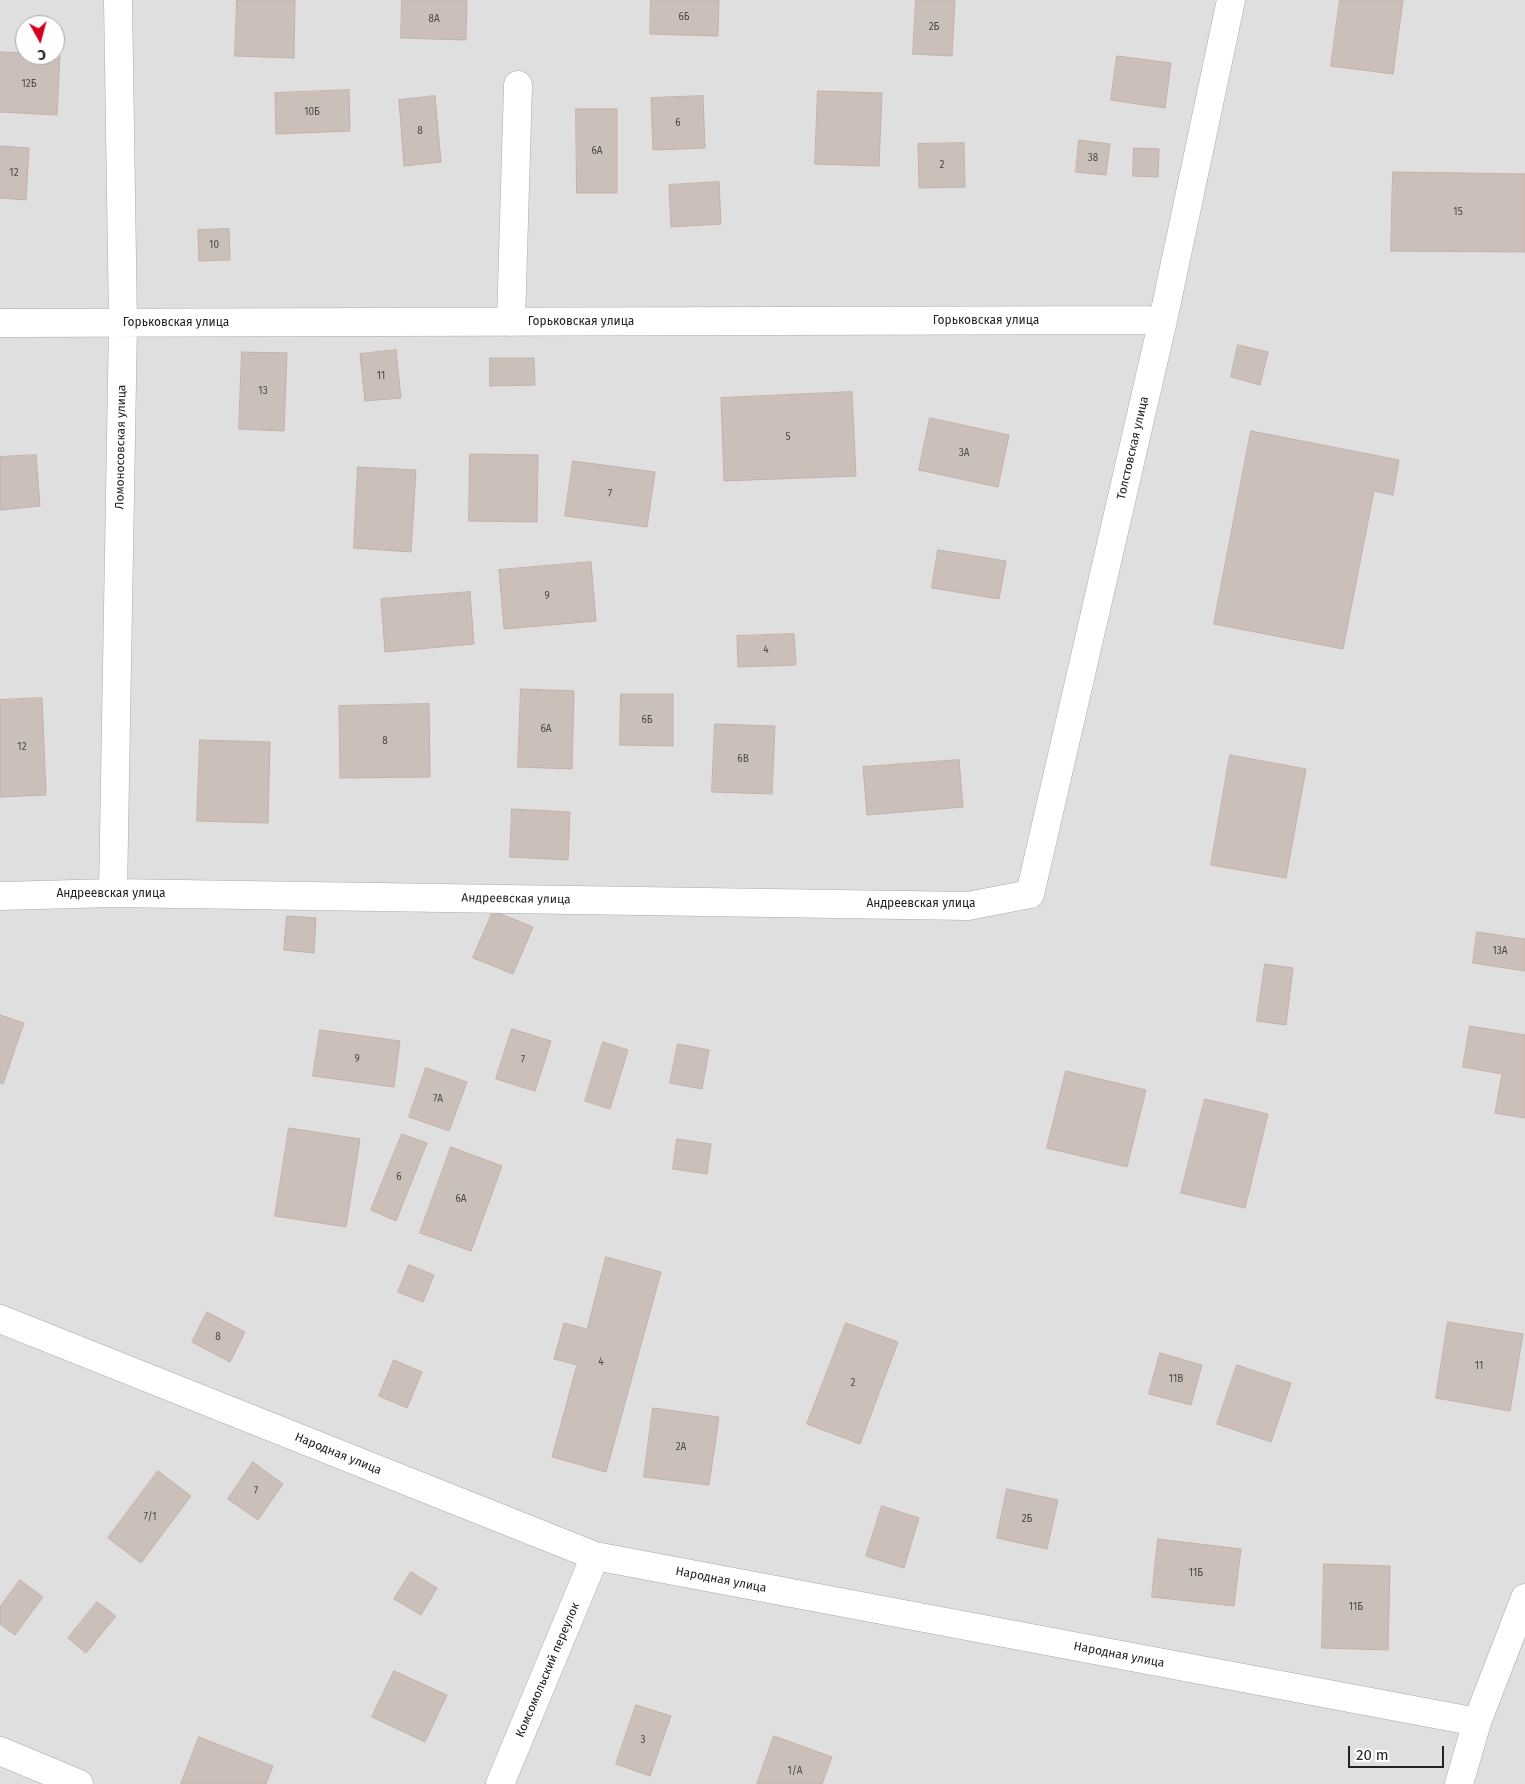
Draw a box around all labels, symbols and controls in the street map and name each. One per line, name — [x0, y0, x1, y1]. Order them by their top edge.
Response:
house number: 6Б — [678, 11, 690, 23]
house number: 8А — [428, 13, 440, 25]
north arrow — [15, 15, 65, 65]
house number: 2Б — [929, 21, 939, 33]
text: С — [37, 45, 47, 63]
house number: 12Б — [21, 78, 37, 90]
house number: 10Б — [304, 106, 320, 118]
house number: 6 — [675, 117, 681, 129]
house number: 8 — [417, 125, 423, 137]
house number: 6А — [591, 145, 603, 157]
house number: 38 — [1088, 152, 1098, 164]
house number: 2 — [940, 159, 944, 171]
house number: 12 — [9, 167, 19, 179]
house number: 15 — [1453, 206, 1463, 218]
house number: 10 — [209, 239, 219, 251]
street label: Горьковская улица — [933, 314, 1039, 328]
street label: Горьковская улица — [528, 315, 634, 329]
street label: Горьковская улица — [123, 316, 229, 330]
house number: 11 — [377, 370, 385, 382]
street label: Ломоносовская улица — [113, 384, 129, 510]
house number: 13 — [258, 385, 268, 397]
street label: Толстовская улица — [1114, 395, 1152, 501]
house number: 5 — [785, 431, 791, 443]
house number: 3А — [959, 447, 969, 459]
house number: 7 — [608, 488, 612, 500]
house number: 9 — [544, 590, 550, 602]
house number: 4 — [763, 644, 769, 656]
house number: 6Б — [641, 714, 653, 726]
house number: 6А — [540, 723, 552, 735]
house number: 8 — [382, 735, 388, 747]
house number: 12 — [17, 741, 27, 753]
house number: 6В — [737, 753, 749, 765]
street label: Андреевская улица — [56, 887, 166, 901]
street label: Андреевская улица — [461, 891, 571, 907]
street label: Андреевская улица — [866, 897, 976, 911]
house number: 13А — [1492, 945, 1508, 957]
house number: 9 — [354, 1053, 360, 1065]
house number: 7 — [521, 1054, 525, 1066]
house number: 7А — [433, 1093, 443, 1105]
house number: 6 — [396, 1171, 402, 1183]
house number: 6А — [455, 1193, 467, 1205]
house number: 8 — [215, 1331, 221, 1343]
house number: 4 — [598, 1356, 604, 1368]
house number: 11 — [1475, 1360, 1483, 1372]
house number: 11В — [1169, 1373, 1183, 1385]
house number: 2 — [851, 1377, 855, 1389]
street label: Народная улица — [293, 1430, 383, 1478]
house number: 2А — [676, 1441, 686, 1453]
house number: 7 — [254, 1485, 258, 1497]
house number: 7/1 — [144, 1511, 156, 1523]
house number: 2Б — [1022, 1513, 1032, 1525]
street label: Народная улица — [674, 1564, 768, 1596]
house number: 11Б — [1189, 1567, 1203, 1579]
street label: Комсомольский переулок — [513, 1600, 583, 1740]
house number: 11Б — [1349, 1601, 1363, 1613]
street label: Народная улица — [1072, 1639, 1166, 1671]
house number: 3 — [641, 1734, 645, 1746]
scale bar — [1350, 1736, 1446, 1768]
text: 20 m — [1356, 1746, 1389, 1764]
house number: 1/А — [788, 1765, 802, 1777]

